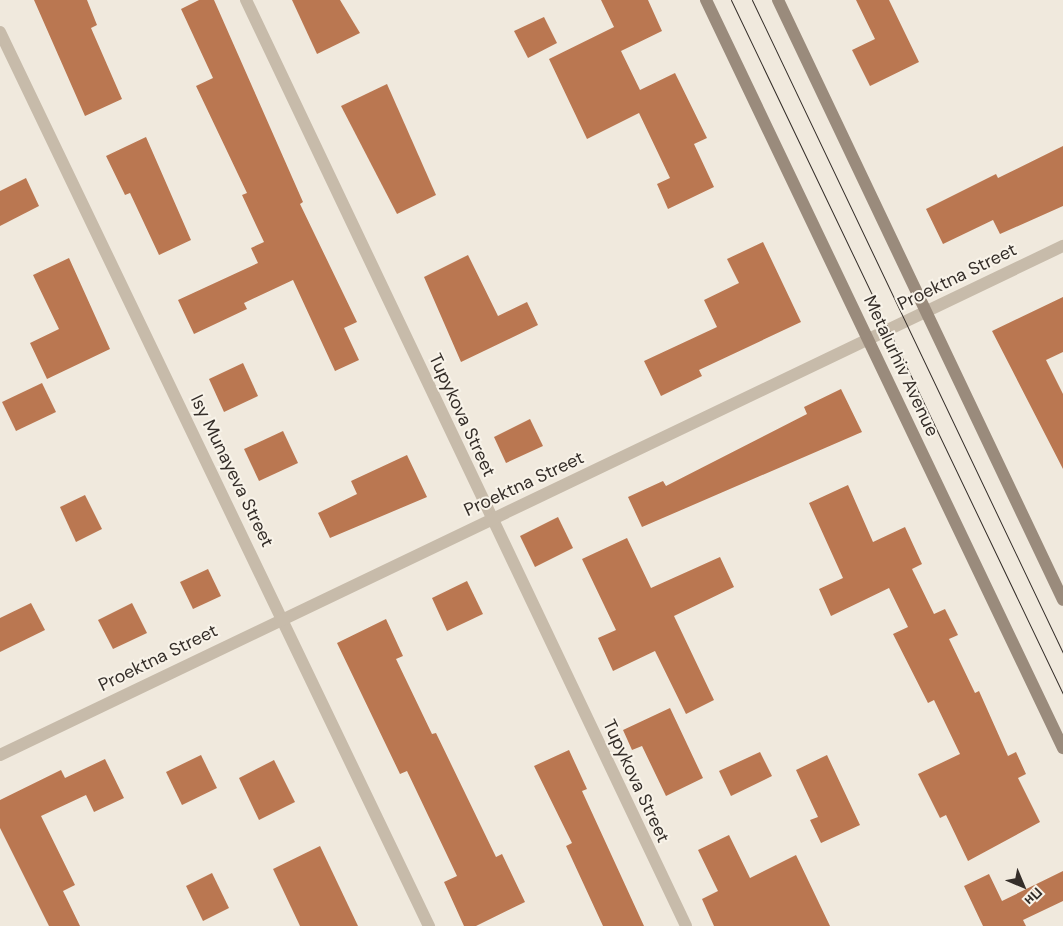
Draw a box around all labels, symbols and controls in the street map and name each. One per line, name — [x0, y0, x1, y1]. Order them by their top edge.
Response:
street label: Proektna Street — [894, 239, 1020, 315]
street label: Metalurhiv Avenue — [859, 292, 943, 440]
street label: Tupykova Street — [424, 350, 500, 480]
street label: Isy Munayeva Street — [186, 391, 278, 551]
street label: Proektna Street — [461, 447, 587, 521]
street label: Proektna Street — [95, 620, 221, 696]
street label: Tupykova Street — [598, 716, 674, 846]
north arrow — [998, 861, 1048, 911]
text: Пн — [1021, 884, 1047, 910]

